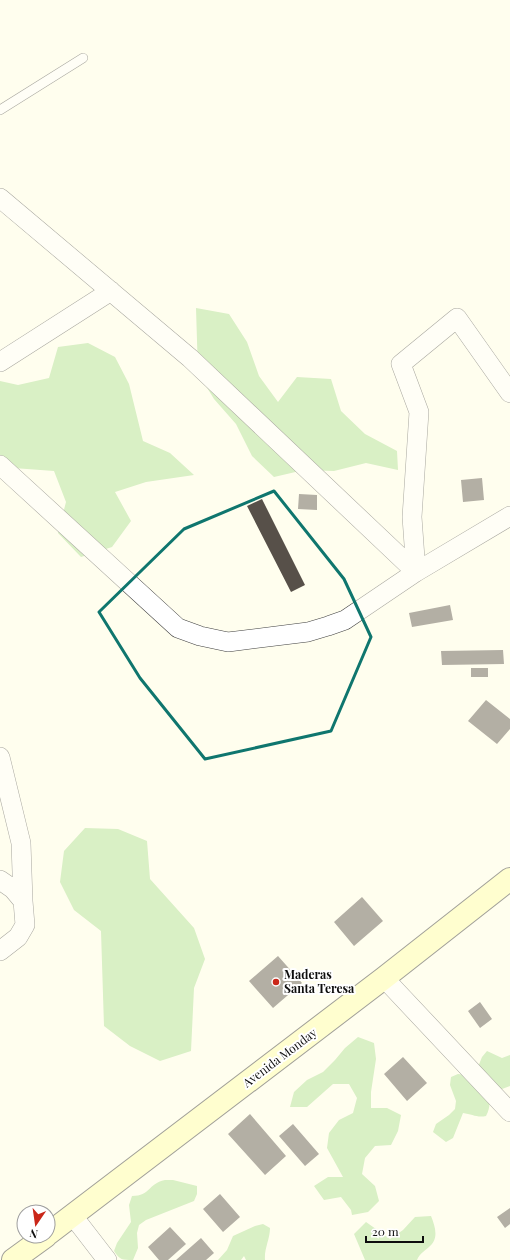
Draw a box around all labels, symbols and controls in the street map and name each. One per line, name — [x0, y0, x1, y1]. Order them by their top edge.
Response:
place label: Maderas Santa Teresa — [284, 966, 355, 996]
marker: Maderas Santa Teresa — [271, 977, 281, 987]
street label: Avenida Monday — [238, 1024, 320, 1091]
north arrow — [16, 1204, 56, 1244]
scale bar — [366, 1218, 423, 1244]
text: 20 m — [372, 1223, 399, 1239]
text: N — [28, 1226, 39, 1242]

